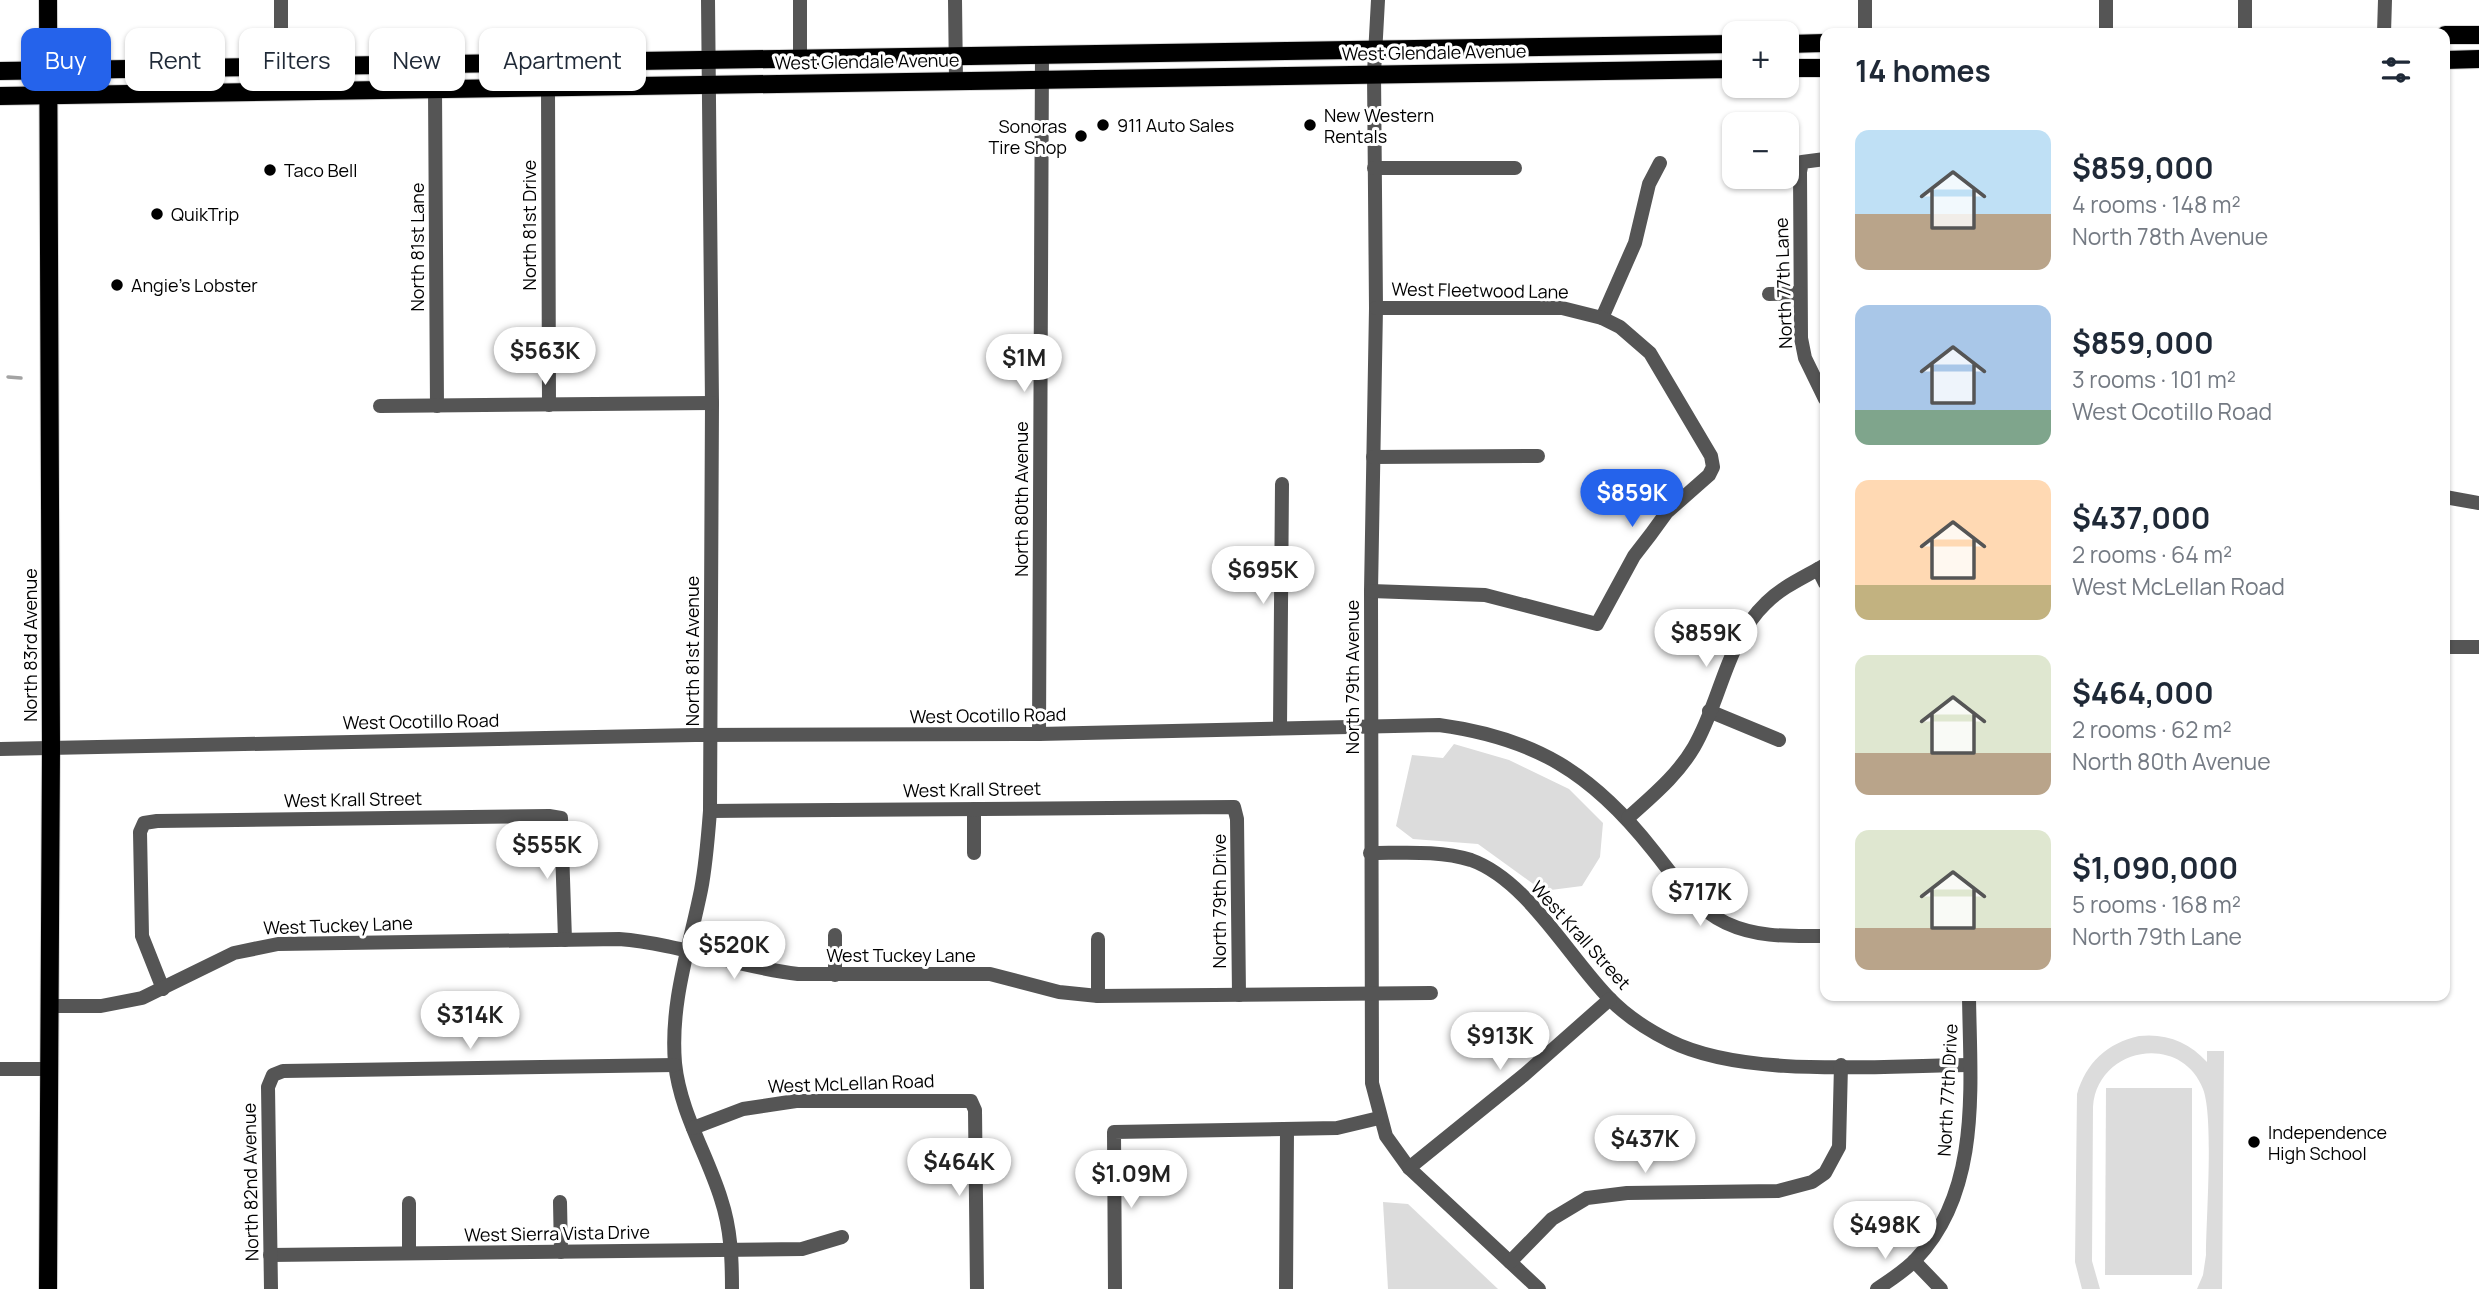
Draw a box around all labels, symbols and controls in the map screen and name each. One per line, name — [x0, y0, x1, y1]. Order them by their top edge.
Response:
map controls — [1722, 21, 1799, 189]
button: + — [1722, 21, 1799, 98]
chip: Buy — [21, 28, 111, 91]
chip: Rent — [125, 28, 225, 91]
chip: Filters — [239, 28, 355, 91]
chip: New — [369, 28, 465, 91]
chip: Apartment — [479, 28, 646, 91]
street label: West Glendale Avenue — [1341, 38, 1527, 66]
street label: West Glendale Avenue — [774, 47, 960, 75]
text: 14 homes — [1855, 50, 1991, 91]
icon: filters — [2377, 51, 2415, 89]
place label: New Western Rentals — [1324, 103, 1434, 148]
button: − — [1722, 112, 1799, 189]
place label: 911 Auto Sales — [1117, 113, 1234, 137]
place label: Sonoras Tire Shop — [989, 114, 1067, 159]
marker: 911 Auto Sales — [1095, 117, 1111, 133]
marker: New Western Rentals — [1302, 117, 1318, 133]
marker: Sonoras Tire Shop — [1073, 128, 1089, 144]
text: $859,000 — [2072, 147, 2214, 188]
place label: Taco Bell — [284, 158, 357, 182]
icon: home — [1911, 158, 1995, 242]
street label: North 81st Drive — [517, 160, 541, 290]
marker: Taco Bell — [262, 162, 278, 178]
street label: North 81st Lane — [405, 182, 429, 312]
text: 4 rooms · 148 m² — [2072, 188, 2241, 220]
place label: QuikTrip — [171, 202, 239, 226]
marker: QuikTrip — [149, 206, 165, 222]
street label: North 77th Lane — [1769, 217, 1797, 349]
text: North 78th Avenue — [2072, 220, 2268, 252]
place label: Angie's Lobster — [131, 273, 258, 297]
street label: West Fleetwood Lane — [1391, 276, 1569, 304]
marker: Angie's Lobster — [109, 277, 125, 293]
text: $859,000 — [2072, 322, 2214, 363]
pin: $563K — [496, 328, 594, 387]
icon: home — [1911, 333, 1995, 417]
text: $563K — [510, 334, 580, 366]
pin: $1M — [990, 334, 1058, 394]
text: $1M — [1002, 341, 1046, 373]
text: 3 rooms · 101 m² — [2072, 363, 2236, 395]
text: West Ocotillo Road — [2072, 395, 2272, 427]
street label: North 80th Avenue — [1009, 421, 1033, 577]
pin: $859K — [1583, 470, 1681, 529]
text: $859K — [1596, 476, 1668, 508]
text: $437,000 — [2072, 497, 2210, 538]
icon: home — [1911, 508, 1995, 592]
text: 2 rooms · 64 m² — [2072, 538, 2232, 570]
pin: $695K — [1214, 546, 1312, 606]
text: $695K — [1228, 553, 1298, 585]
street label: North 83rd Avenue — [18, 568, 42, 722]
text: West McLellan Road — [2072, 570, 2285, 602]
street label: North 81st Avenue — [680, 576, 704, 726]
street label: North 79th Avenue — [1340, 600, 1364, 754]
pin: $859K — [1657, 610, 1755, 669]
text: $859K — [1670, 616, 1742, 648]
text: $464,000 — [2072, 672, 2214, 713]
icon: home — [1911, 683, 1995, 767]
street label: West Ocotillo Road — [909, 702, 1067, 728]
street label: West Ocotillo Road — [342, 708, 500, 734]
text: 2 rooms · 62 m² — [2072, 713, 2232, 745]
text: North 80th Avenue — [2072, 745, 2271, 777]
street label: West Krall Street — [903, 776, 1041, 802]
street label: West Krall Street — [284, 786, 422, 812]
pin: $555K — [498, 822, 596, 881]
text: $555K — [512, 828, 582, 860]
street label: North 79th Drive — [1207, 834, 1231, 968]
text: $1,090,000 — [2072, 847, 2238, 888]
icon: home — [1911, 858, 1995, 942]
pin: $717K — [1651, 869, 1749, 928]
text: $717K — [1668, 875, 1732, 907]
street label: West Krall Street — [1526, 876, 1636, 994]
text: 5 rooms · 168 m² — [2072, 888, 2241, 920]
street label: West Tuckey Lane — [263, 910, 413, 940]
text: North 79th Lane — [2072, 920, 2242, 952]
pin: $520K — [685, 922, 783, 981]
text: $520K — [698, 928, 770, 960]
street label: West Tuckey Lane — [826, 943, 976, 967]
pin: $314K — [421, 992, 519, 1051]
text: $314K — [437, 998, 503, 1030]
pin: $913K — [1451, 1012, 1549, 1072]
text: $913K — [1466, 1019, 1534, 1051]
street label: North 77th Drive — [1932, 1023, 1962, 1157]
street label: West McLellan Road — [767, 1068, 935, 1098]
street label: North 82nd Avenue — [237, 1103, 263, 1261]
pin: $437K — [1596, 1116, 1694, 1175]
place label: Independence High School — [2268, 1120, 2387, 1165]
text: $437K — [1611, 1122, 1679, 1154]
marker: Independence High School — [2246, 1134, 2262, 1150]
pin: $464K — [910, 1138, 1008, 1198]
text: $464K — [923, 1145, 995, 1177]
pin: $1.09M — [1074, 1150, 1188, 1210]
text: $1.09M — [1091, 1157, 1171, 1189]
pin: $498K — [1836, 1202, 1934, 1261]
text: $498K — [1849, 1208, 1921, 1240]
street label: West Sierra Vista Drive — [464, 1219, 650, 1247]

